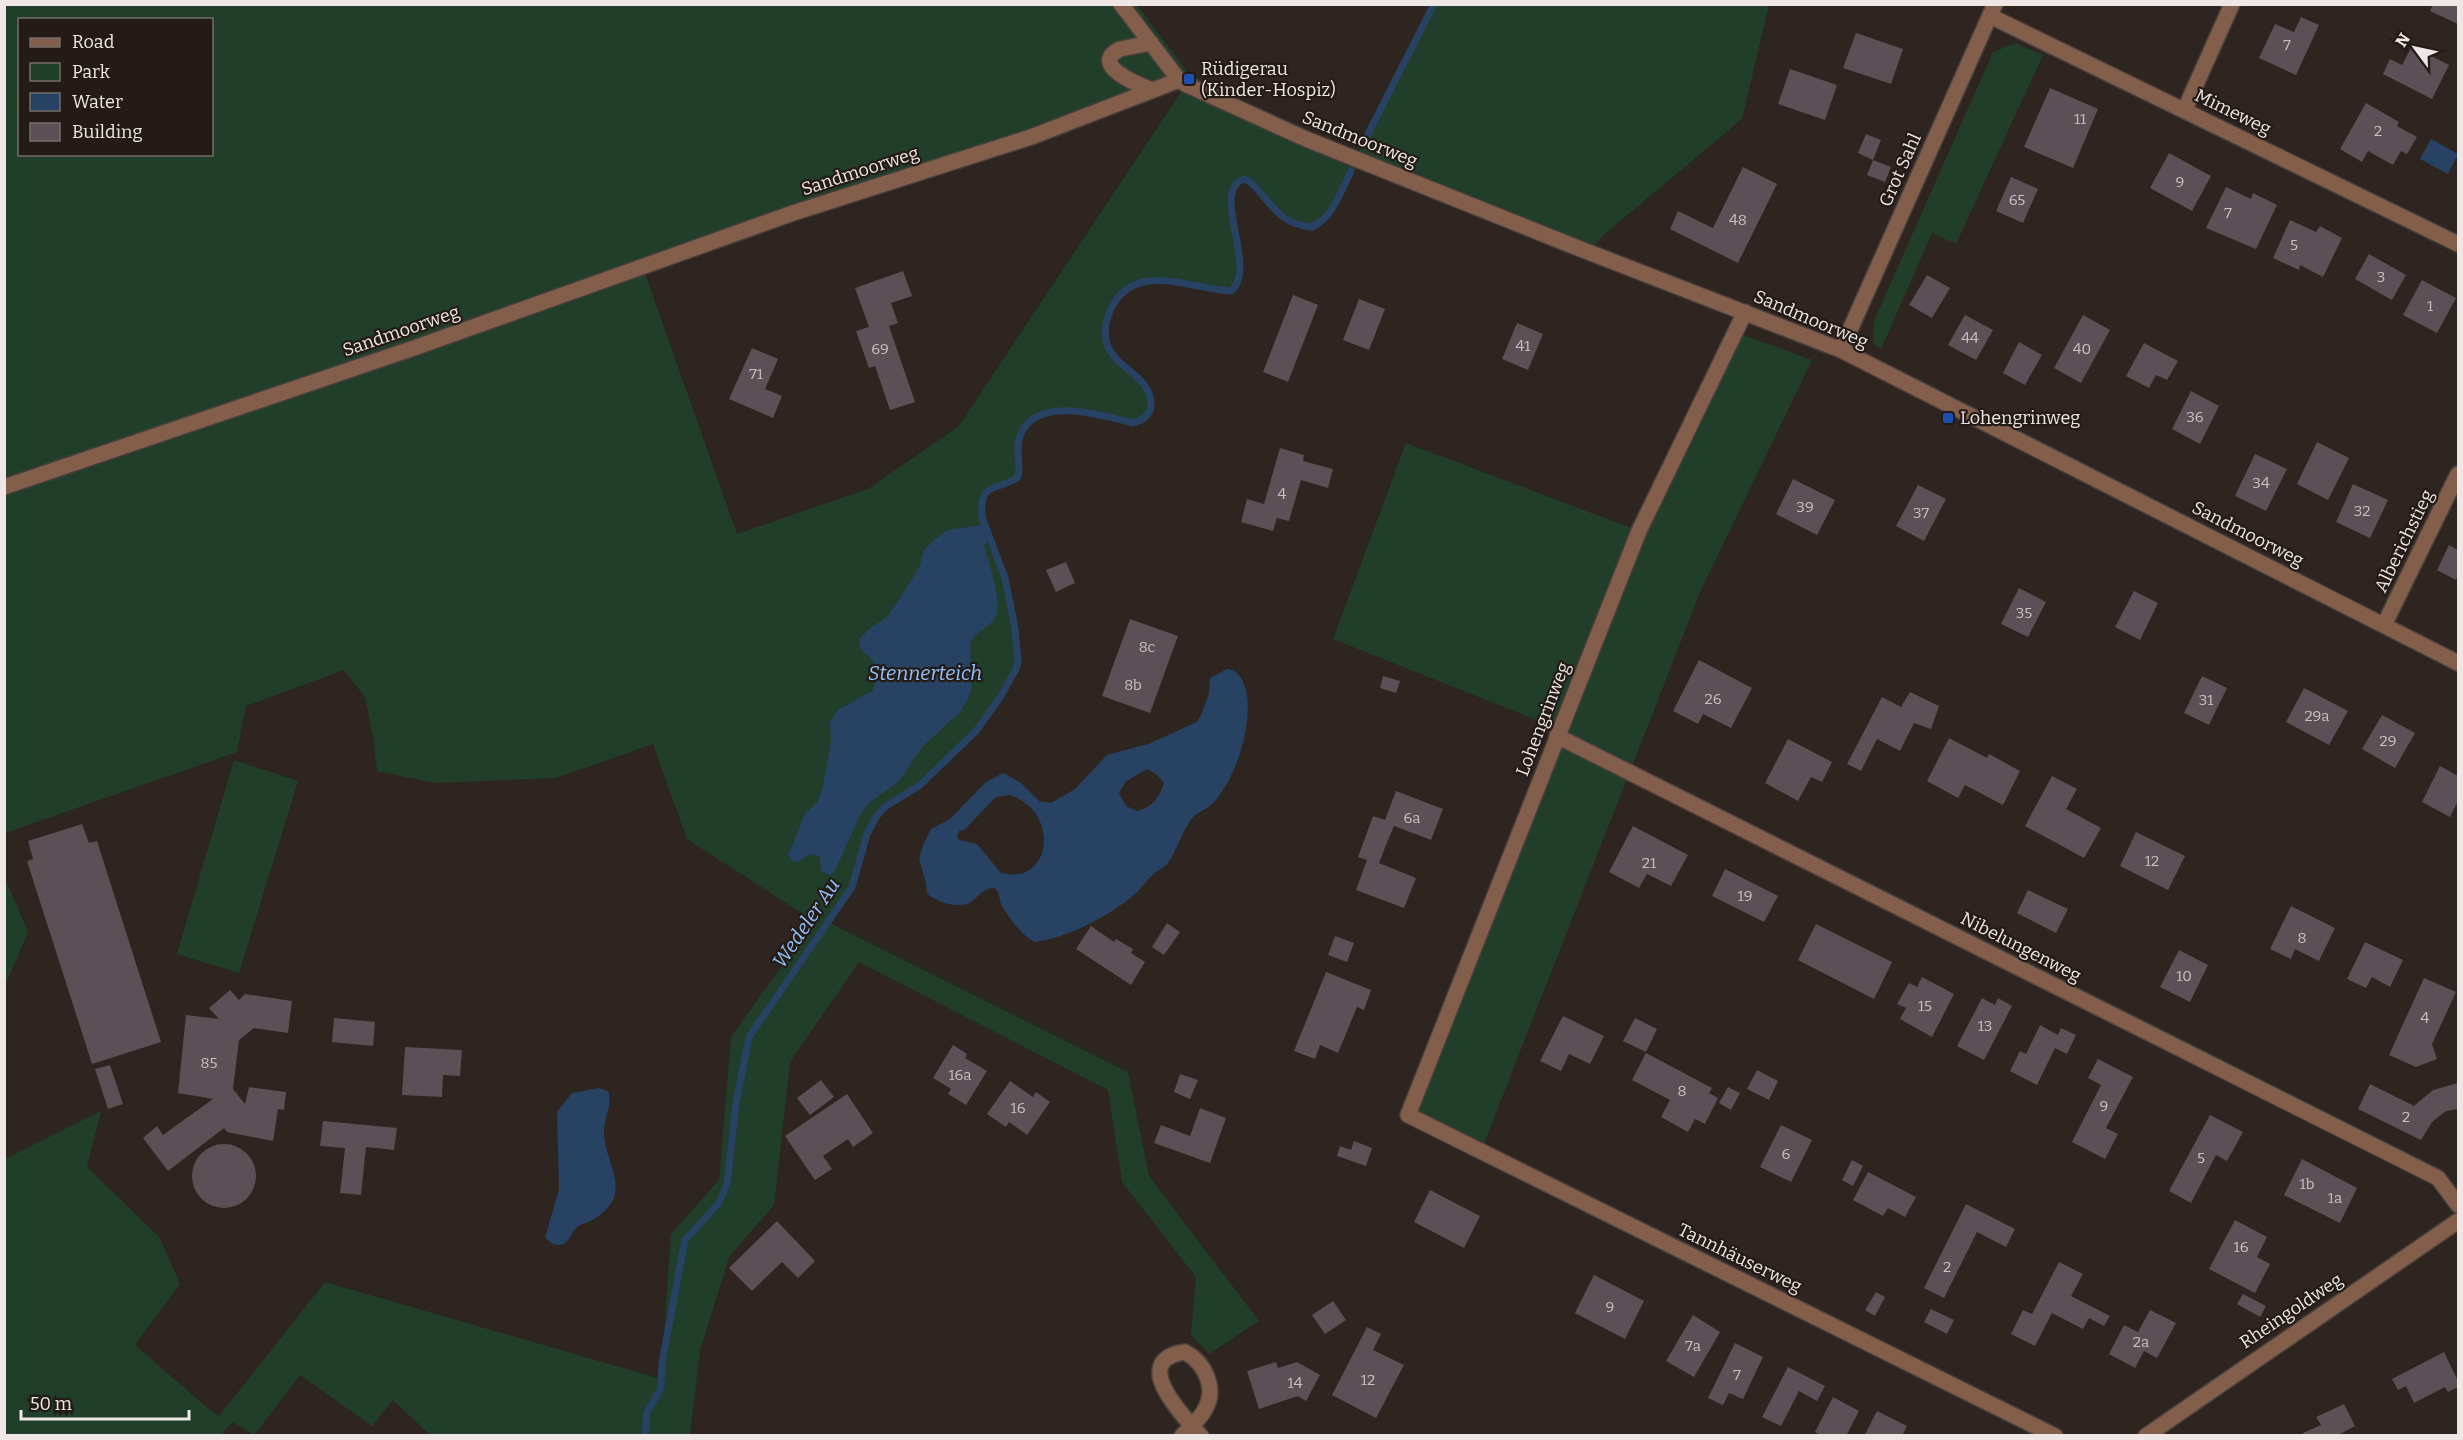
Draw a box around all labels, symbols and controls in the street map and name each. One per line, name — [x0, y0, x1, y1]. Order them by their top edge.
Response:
legend — [18, 18, 213, 156]
north arrow — [2385, 18, 2445, 78]
text: N — [2392, 30, 2414, 50]
text: Road — [72, 31, 115, 53]
house number: 7 — [2283, 36, 2291, 54]
place label: Rüdigerau (Kinder-Hospiz) — [1201, 58, 1336, 101]
text: Park — [72, 61, 111, 83]
marker: Rüdigerau (Kinder-Hospiz) — [1182, 72, 1196, 86]
street label: Mimeweg — [2191, 84, 2275, 140]
text: Water — [72, 91, 123, 113]
street label: Sandmoorweg — [1299, 106, 1421, 172]
house number: 11 — [2074, 110, 2086, 128]
text: Building — [72, 121, 143, 143]
house number: 2 — [2374, 122, 2382, 140]
street label: Grot Sahl — [1874, 130, 1926, 210]
street label: Sandmoorweg — [798, 142, 922, 200]
house number: 9 — [2176, 173, 2184, 191]
house number: 65 — [2009, 191, 2025, 209]
house number: 7 — [2224, 204, 2232, 222]
house number: 48 — [1729, 211, 1747, 229]
house number: 5 — [2290, 236, 2298, 254]
house number: 3 — [2377, 268, 2385, 286]
street label: Sandmoorweg — [1750, 285, 1872, 353]
house number: 1 — [2427, 297, 2433, 315]
street label: Sandmoorweg — [340, 301, 462, 361]
house number: 44 — [1961, 329, 1979, 347]
house number: 41 — [1516, 337, 1530, 355]
house number: 69 — [871, 340, 889, 358]
house number: 40 — [2073, 340, 2091, 358]
house number: 71 — [749, 365, 763, 383]
place label: Lohengrinweg — [1960, 407, 2080, 429]
house number: 36 — [2186, 408, 2204, 426]
marker: Lohengrinweg — [1941, 411, 1955, 425]
house number: 34 — [2252, 474, 2270, 492]
house number: 4 — [1278, 485, 1287, 503]
street label: Alberichstieg — [2370, 486, 2438, 596]
street label: Sandmoorweg — [2189, 496, 2307, 572]
house number: 39 — [1796, 498, 1814, 516]
house number: 32 — [2354, 502, 2370, 520]
house number: 37 — [1913, 504, 1930, 522]
house number: 35 — [2016, 604, 2032, 622]
house number: 8c — [1139, 638, 1156, 656]
street label: Lohengrinweg — [1511, 659, 1575, 779]
water label: Stennerteich — [868, 661, 982, 685]
house number: 8b — [1124, 676, 1142, 694]
house number: 26 — [1705, 690, 1722, 708]
house number: 31 — [2199, 691, 2213, 709]
house number: 29a — [2304, 707, 2330, 725]
house number: 29 — [2380, 732, 2396, 750]
house number: 6a — [1403, 809, 1421, 827]
house number: 12 — [2145, 852, 2159, 870]
house number: 21 — [1642, 854, 1656, 872]
water label: Wedeler Au — [767, 874, 845, 972]
house number: 19 — [1738, 887, 1752, 905]
street label: Nibelungenweg — [1957, 907, 2085, 987]
house number: 8 — [2297, 929, 2307, 947]
house number: 10 — [2176, 967, 2192, 985]
house number: 15 — [1918, 997, 1932, 1015]
house number: 4 — [2421, 1009, 2430, 1027]
house number: 13 — [1978, 1017, 1992, 1035]
house number: 85 — [200, 1054, 218, 1072]
house number: 16a — [948, 1066, 972, 1084]
house number: 8 — [1677, 1082, 1687, 1100]
house number: 9 — [2100, 1097, 2108, 1115]
house number: 16 — [1011, 1099, 1026, 1117]
house number: 2 — [2402, 1108, 2410, 1126]
house number: 6 — [1782, 1145, 1791, 1163]
house number: 5 — [2197, 1149, 2205, 1167]
house number: 1b — [2300, 1175, 2314, 1193]
house number: 1a — [2328, 1189, 2342, 1207]
street label: Tannhäuserweg — [1675, 1219, 1805, 1297]
house number: 16 — [2234, 1238, 2249, 1256]
house number: 2 — [1943, 1258, 1951, 1276]
street label: Rheingoldweg — [2235, 1269, 2347, 1353]
house number: 9 — [1606, 1298, 1614, 1316]
house number: 2a — [2133, 1333, 2149, 1351]
house number: 7a — [1685, 1337, 1701, 1355]
house number: 7 — [1733, 1366, 1741, 1384]
house number: 12 — [1361, 1371, 1375, 1389]
house number: 14 — [1288, 1374, 1303, 1392]
scale bar — [21, 1383, 189, 1421]
text: 50 m — [30, 1393, 72, 1415]

